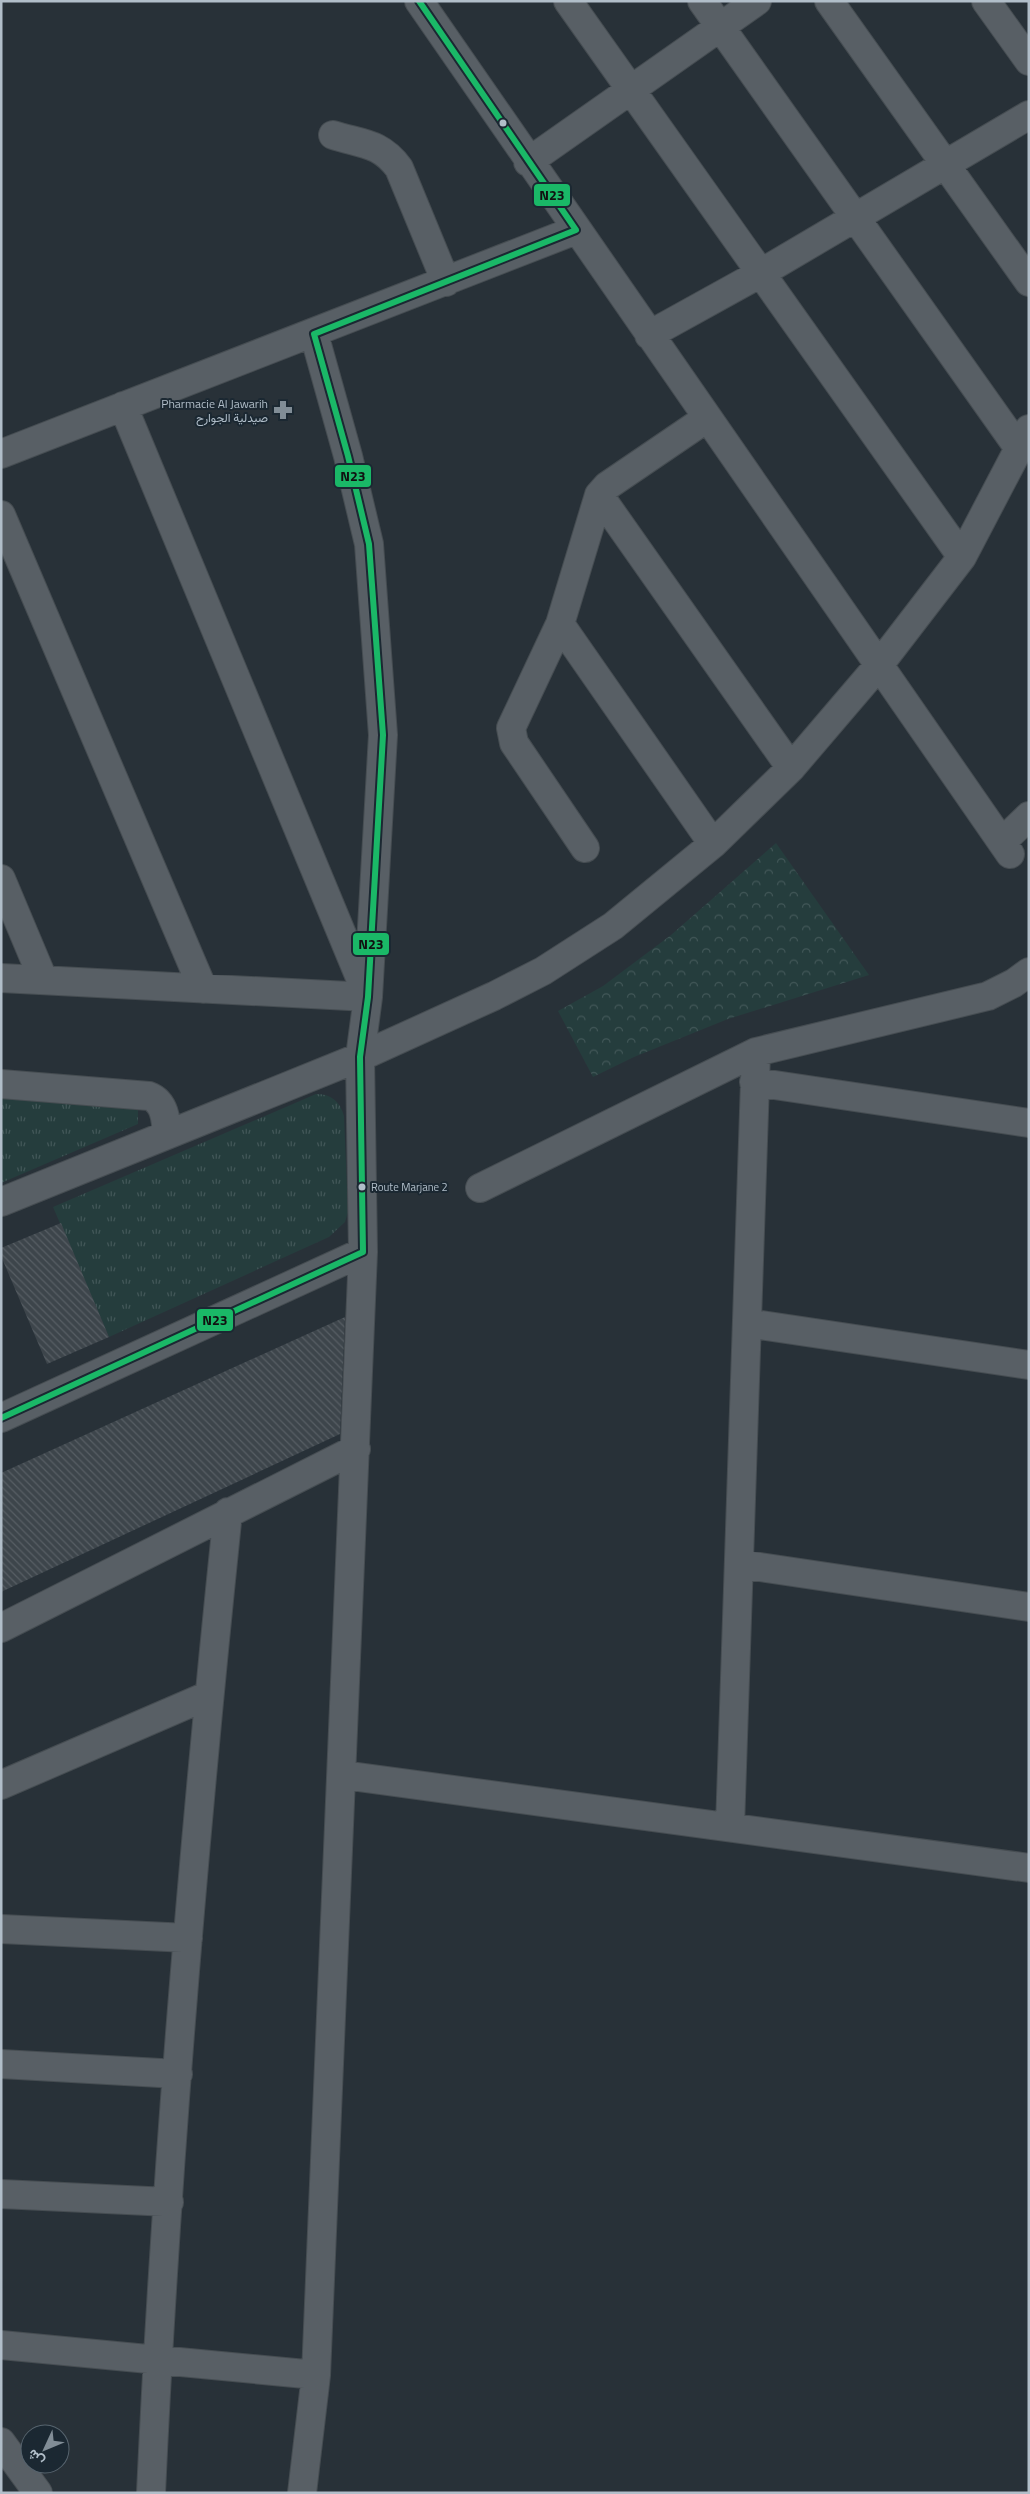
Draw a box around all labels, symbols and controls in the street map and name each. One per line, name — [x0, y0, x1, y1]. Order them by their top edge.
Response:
unlabelled marker — [498, 118, 508, 128]
line badge: N23 — [533, 183, 571, 207]
text: N23 — [539, 184, 565, 205]
place label: Pharmacie Al Jawarih صيدلية الجوارح — [161, 394, 268, 427]
pharmacy icon: Pharmacie Al Jawarih صيدلية الجوارح — [272, 399, 294, 421]
line badge: N23 — [334, 464, 372, 488]
text: N23 — [340, 465, 366, 486]
line badge: N23 — [352, 932, 390, 956]
text: N23 — [358, 933, 384, 954]
place label: Route Marjane 2 — [371, 1179, 448, 1195]
marker: Route Marjane 2 — [357, 1182, 367, 1192]
line badge: N23 — [196, 1308, 234, 1332]
text: N23 — [202, 1309, 228, 1330]
north arrow — [20, 2424, 70, 2474]
text: ش — [22, 2445, 49, 2472]

